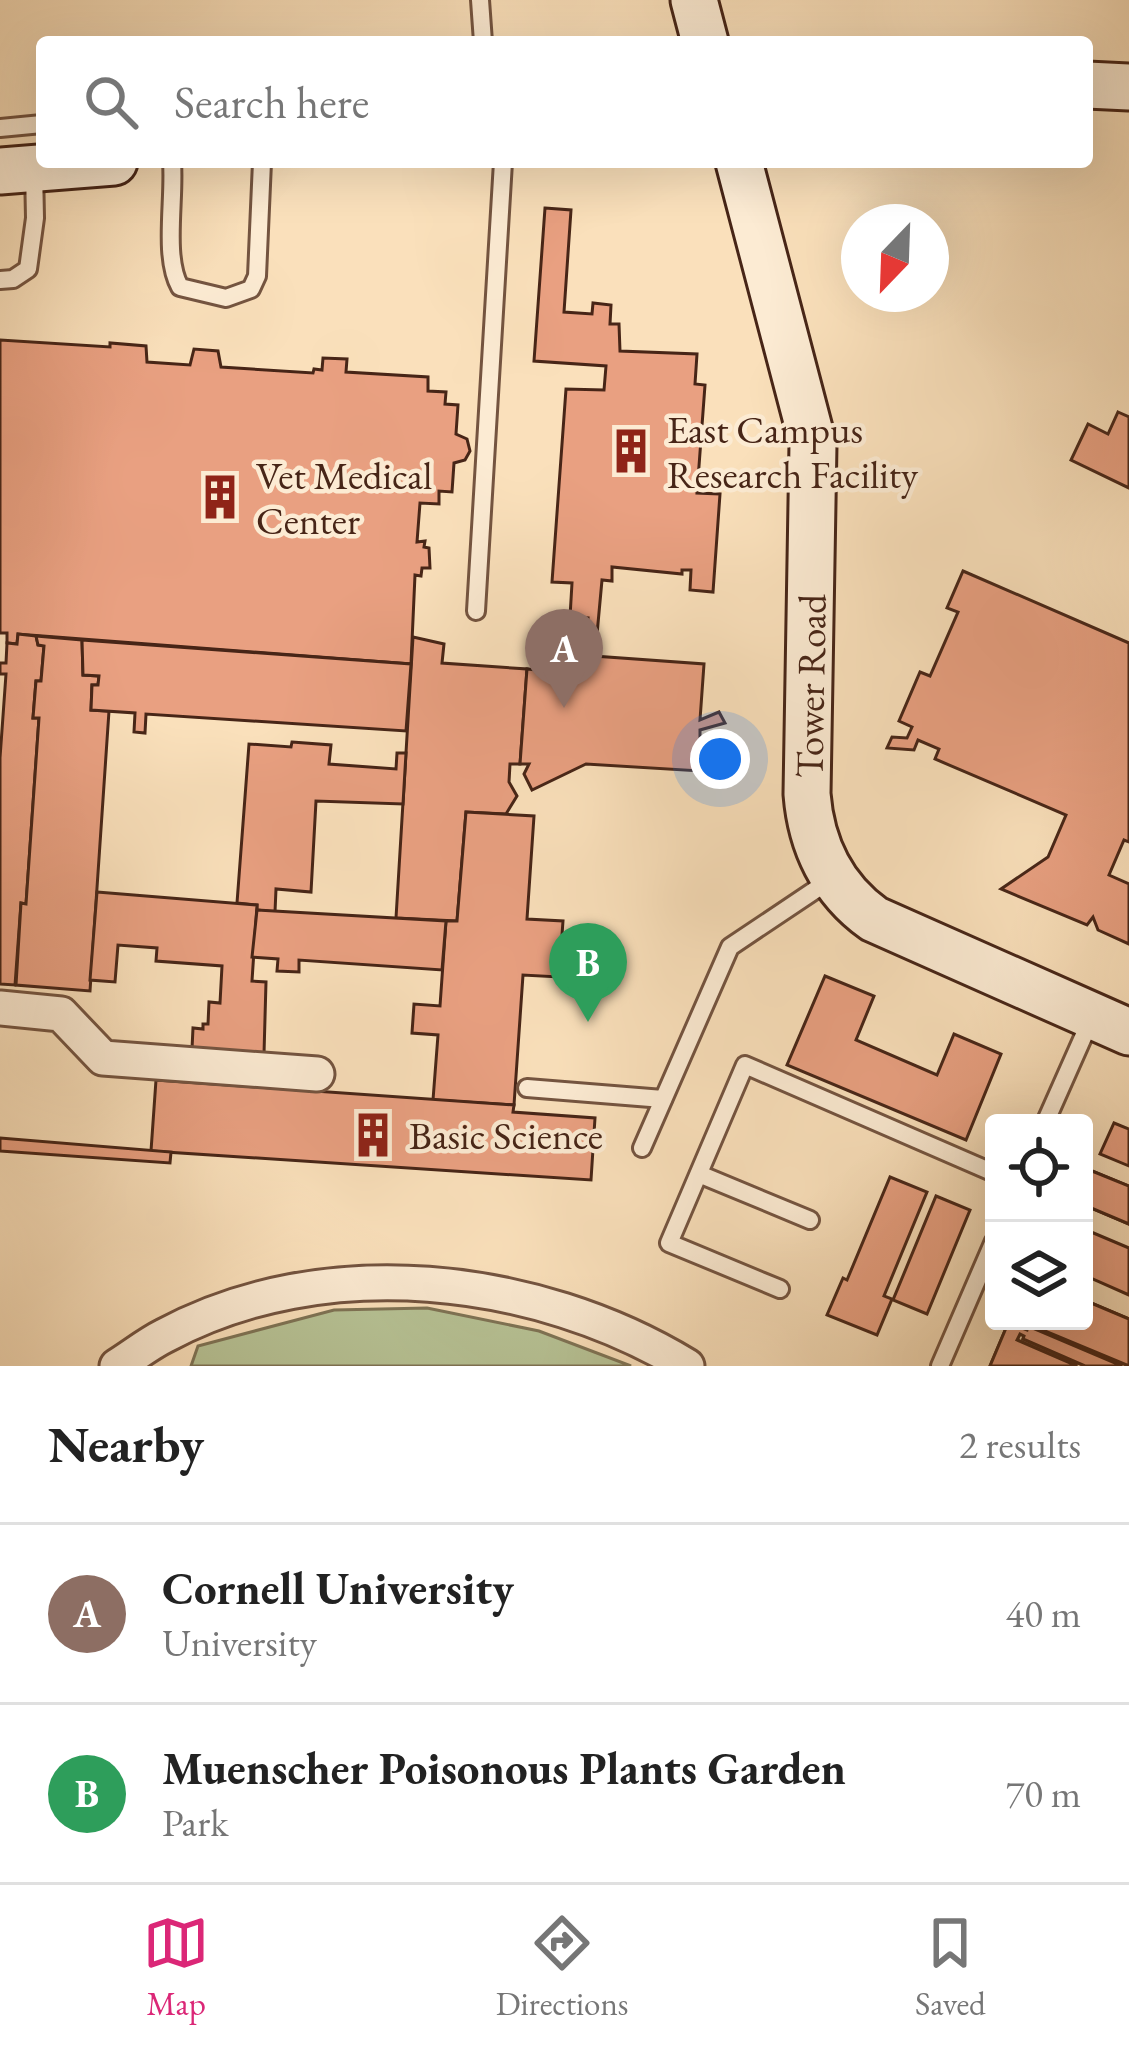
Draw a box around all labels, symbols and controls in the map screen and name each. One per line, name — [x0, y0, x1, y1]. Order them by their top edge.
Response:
search box — [36, 36, 1093, 168]
icon: search — [78, 69, 144, 135]
text: Search here — [174, 73, 369, 131]
north arrow — [841, 204, 949, 312]
place label: East Campus Research Facility — [667, 404, 919, 500]
building icon: East Campus Research Facility — [606, 426, 656, 476]
place label: Vet Medical Center — [256, 450, 432, 546]
building icon: Vet Medical Center — [195, 472, 245, 522]
street label: Tower Road — [783, 593, 838, 779]
pin: A — [525, 609, 603, 708]
your location — [690, 729, 750, 789]
pin: B — [549, 923, 627, 1022]
building icon: Basic Science — [348, 1110, 398, 1160]
place label: Basic Science — [409, 1110, 603, 1161]
map controls — [985, 1114, 1093, 1330]
button: locate — [985, 1114, 1093, 1222]
button: layers — [985, 1222, 1093, 1330]
text: Nearby — [48, 1411, 204, 1477]
text: 2 results — [959, 1419, 1081, 1470]
text: Cornell University — [162, 1559, 514, 1617]
text: A — [73, 1588, 101, 1639]
text: 40 m — [1005, 1588, 1081, 1639]
text: University — [162, 1617, 317, 1668]
text: Muenscher Poisonous Plants Garden — [162, 1739, 846, 1797]
text: B — [75, 1768, 99, 1819]
text: 70 m — [1005, 1768, 1081, 1819]
text: Park — [162, 1797, 228, 1848]
tab: Map — [143, 1910, 209, 2025]
tab: Directions — [496, 1910, 629, 2025]
tab: Saved — [915, 1910, 986, 2025]

